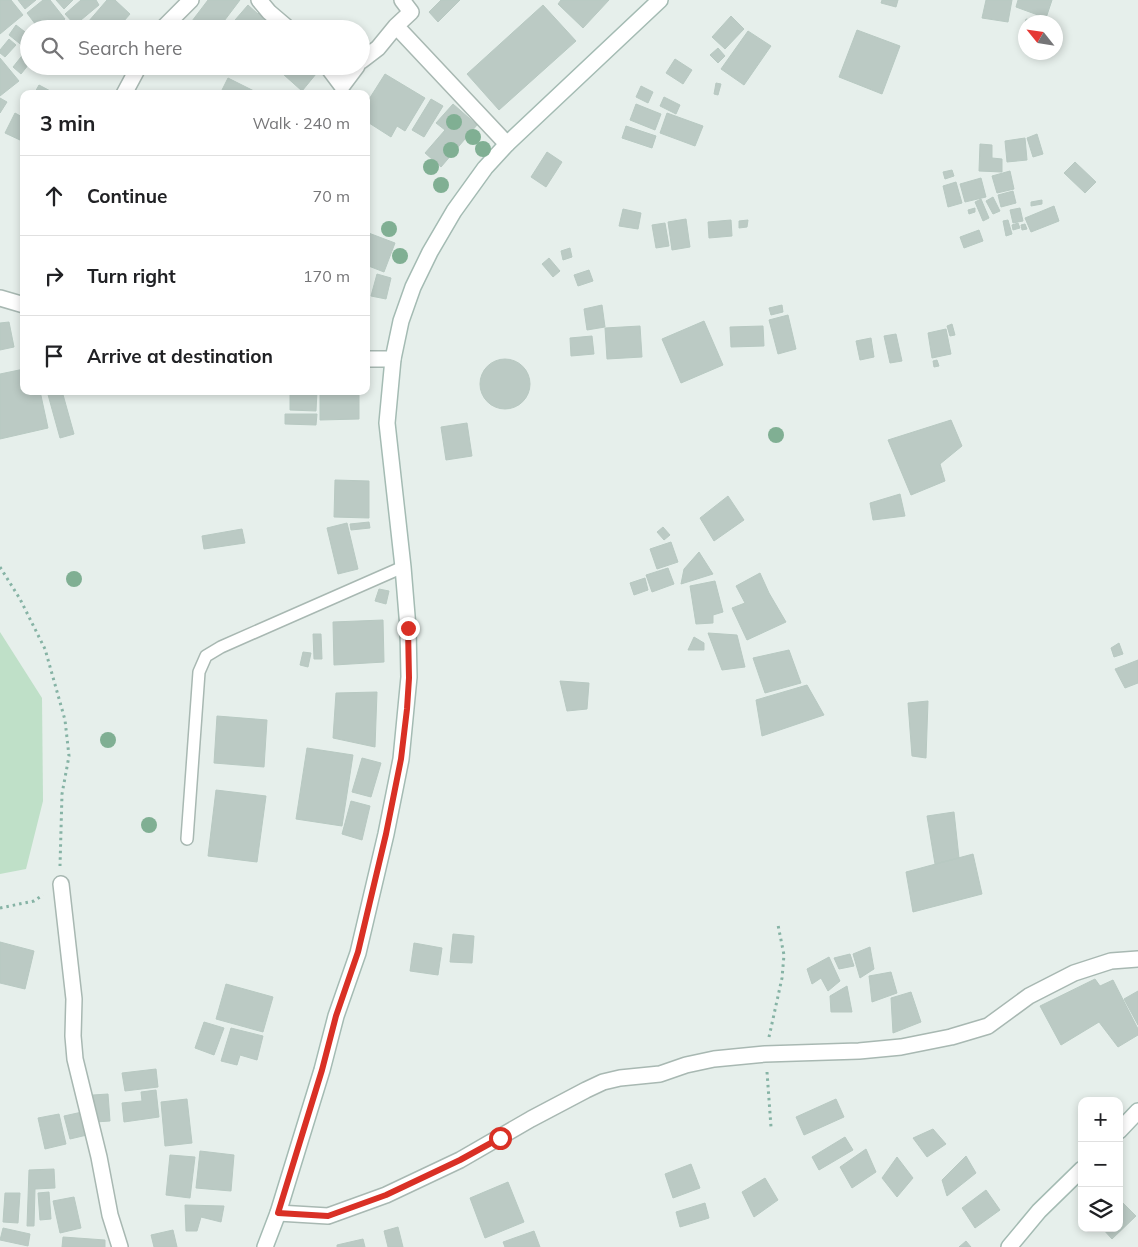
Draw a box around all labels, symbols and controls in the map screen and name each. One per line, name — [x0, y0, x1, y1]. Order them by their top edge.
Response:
north arrow — [1018, 15, 1063, 60]
search box — [20, 20, 370, 75]
icon: search — [38, 34, 66, 62]
text: Search here — [78, 36, 182, 60]
text: 3 min — [40, 110, 95, 136]
text: Walk · 240 m — [252, 113, 350, 133]
icon: ahead — [40, 182, 68, 210]
text: Continue — [87, 184, 167, 208]
text: 70 m — [313, 186, 350, 206]
icon: right — [40, 262, 68, 290]
text: Turn right — [87, 264, 176, 288]
text: 170 m — [303, 266, 350, 286]
icon: arrive — [40, 342, 68, 370]
text: Arrive at destination — [87, 344, 273, 368]
route end — [397, 617, 420, 640]
map controls — [1078, 1097, 1123, 1232]
button: + — [1078, 1097, 1123, 1142]
route start — [489, 1127, 512, 1150]
button: − — [1078, 1142, 1123, 1187]
button: layers — [1078, 1187, 1123, 1232]

